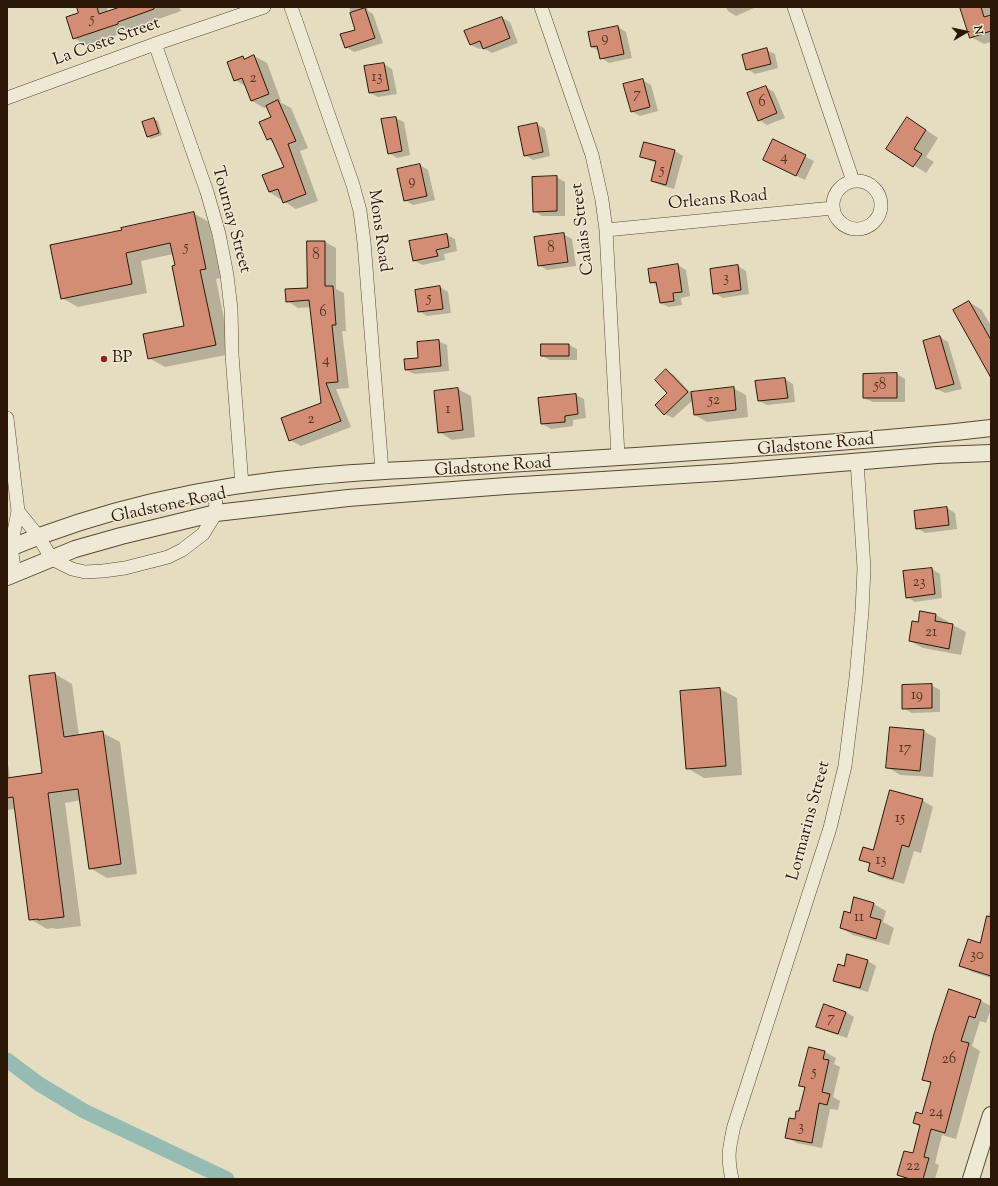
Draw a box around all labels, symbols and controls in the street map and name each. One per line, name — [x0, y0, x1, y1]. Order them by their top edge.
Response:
house number: 5 — [89, 11, 95, 29]
north arrow — [946, 12, 986, 52]
street label: La Coste Street — [51, 14, 163, 72]
text: N — [969, 25, 986, 36]
house number: 9 — [601, 30, 609, 48]
house number: 13 — [371, 69, 383, 87]
house number: 2 — [249, 70, 257, 88]
house number: 7 — [633, 86, 641, 104]
house number: 6 — [758, 94, 766, 112]
house number: 4 — [780, 149, 788, 167]
house number: 5 — [659, 162, 665, 180]
street label: Tournay Street — [206, 164, 254, 276]
house number: 9 — [408, 173, 416, 191]
street label: Calais Street — [568, 182, 600, 276]
street label: Orleans Road — [667, 186, 769, 216]
street label: Mons Road — [362, 188, 394, 274]
house number: 5 — [183, 239, 189, 257]
house number: 8 — [547, 240, 555, 258]
house number: 8 — [312, 247, 320, 265]
house number: 3 — [723, 270, 729, 288]
house number: 5 — [426, 290, 432, 308]
house number: 6 — [319, 304, 327, 322]
place label: BP — [112, 349, 132, 369]
house number: 4 — [322, 352, 330, 370]
marker: BP — [99, 354, 109, 364]
house number: 58 — [874, 377, 886, 395]
house number: 52 — [708, 392, 720, 410]
house number: 1 — [445, 401, 451, 419]
house number: 2 — [307, 411, 315, 429]
street label: Gladstone Road — [757, 431, 875, 461]
street label: Gladstone Road — [434, 454, 552, 482]
street label: Gladstone Road — [110, 485, 228, 529]
house number: 23 — [912, 574, 926, 592]
house number: 21 — [925, 624, 937, 642]
house number: 19 — [911, 687, 923, 705]
house number: 17 — [899, 740, 911, 758]
street label: Lormarins Street — [784, 759, 836, 883]
house number: 15 — [895, 810, 905, 828]
house number: 13 — [875, 852, 887, 870]
house number: 11 — [854, 909, 864, 927]
house number: 30 — [970, 947, 984, 965]
house number: 7 — [827, 1010, 835, 1028]
house number: 26 — [942, 1051, 956, 1069]
house number: 5 — [811, 1064, 817, 1082]
house number: 24 — [929, 1104, 943, 1122]
house number: 3 — [798, 1119, 804, 1137]
house number: 22 — [906, 1158, 920, 1176]

